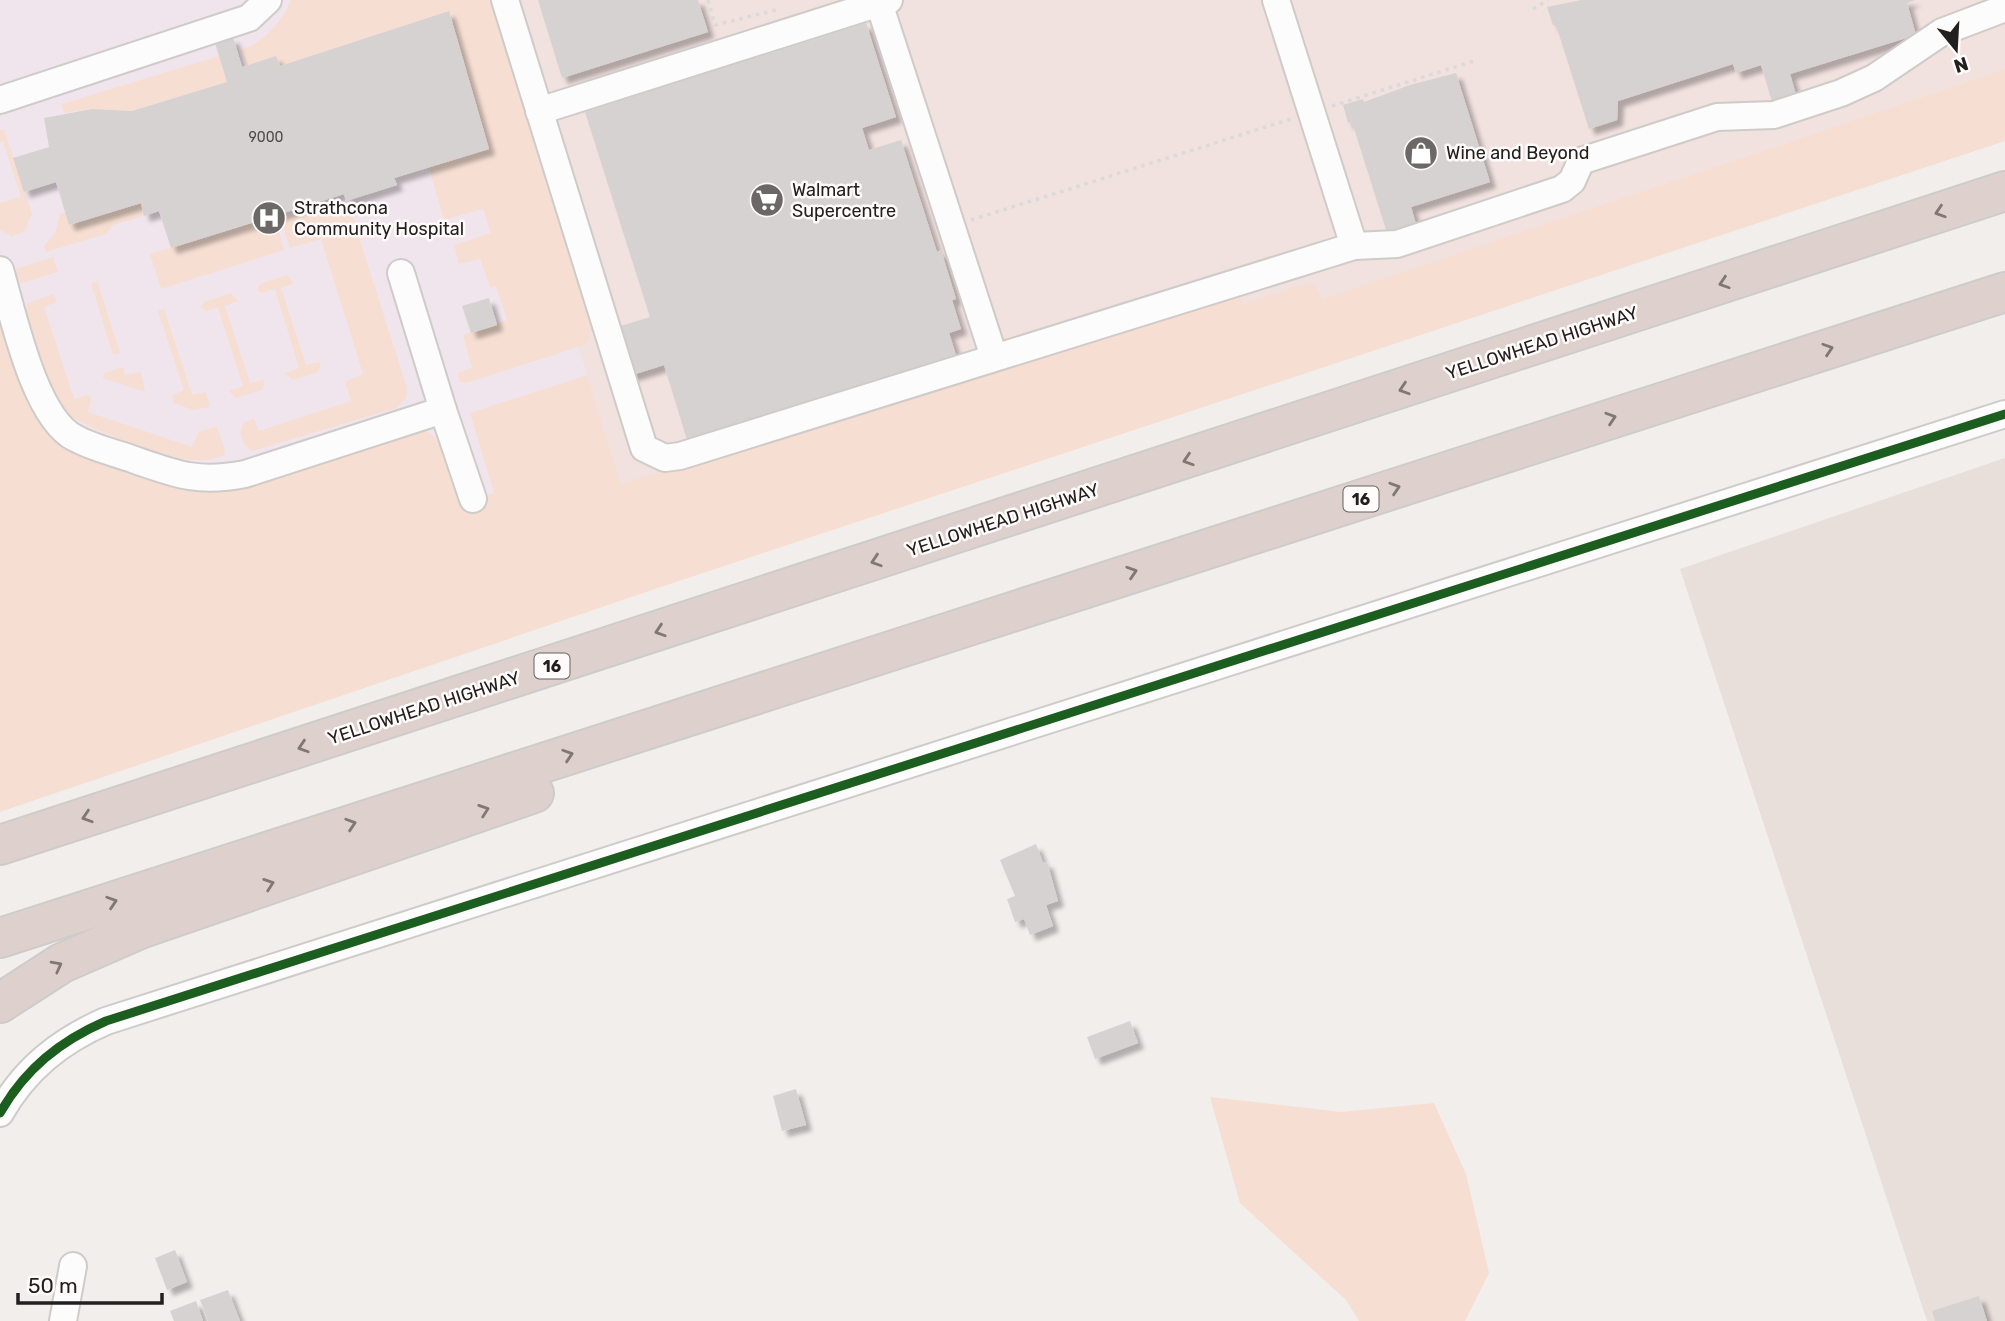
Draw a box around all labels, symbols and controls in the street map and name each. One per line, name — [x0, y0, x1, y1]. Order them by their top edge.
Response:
north arrow — [1921, 14, 1991, 84]
text: N — [1951, 52, 1971, 78]
house number: 9000 — [249, 129, 284, 146]
shop icon: Wine and Beyond — [1402, 134, 1440, 172]
place label: Wine and Beyond — [1446, 142, 1589, 164]
place label: Walmart Supercentre — [792, 179, 896, 222]
supermarket icon: Walmart Supercentre — [748, 181, 786, 219]
place label: Strathcona Community Hospital — [294, 197, 464, 240]
hospital icon: Strathcona Community Hospital — [250, 199, 288, 237]
one-way arrow — [1935, 204, 1947, 219]
one-way arrow — [1718, 275, 1730, 290]
street label: YELLOWHEAD HIGHWAY — [1443, 301, 1641, 385]
one-way arrow — [1821, 343, 1834, 357]
one-way arrow — [1398, 380, 1410, 395]
one-way arrow — [1605, 412, 1617, 427]
one-way arrow — [1182, 451, 1194, 466]
street label: YELLOWHEAD HIGHWAY — [904, 478, 1102, 562]
one-way arrow — [1388, 482, 1400, 496]
road number: 16 — [1344, 486, 1378, 512]
one-way arrow — [870, 553, 883, 567]
one-way arrow — [1125, 566, 1137, 581]
one-way arrow — [654, 623, 666, 637]
road number: 16 — [534, 653, 570, 678]
street label: YELLOWHEAD HIGHWAY — [325, 666, 523, 750]
one-way arrow — [298, 738, 310, 753]
one-way arrow — [561, 748, 573, 763]
one-way arrow — [478, 804, 490, 818]
one-way arrow — [81, 809, 94, 823]
one-way arrow — [345, 818, 357, 833]
one-way arrow — [263, 878, 275, 892]
one-way arrow — [105, 896, 117, 910]
one-way arrow — [50, 961, 63, 974]
scale bar — [18, 1262, 161, 1306]
text: 50 m — [28, 1273, 78, 1298]

